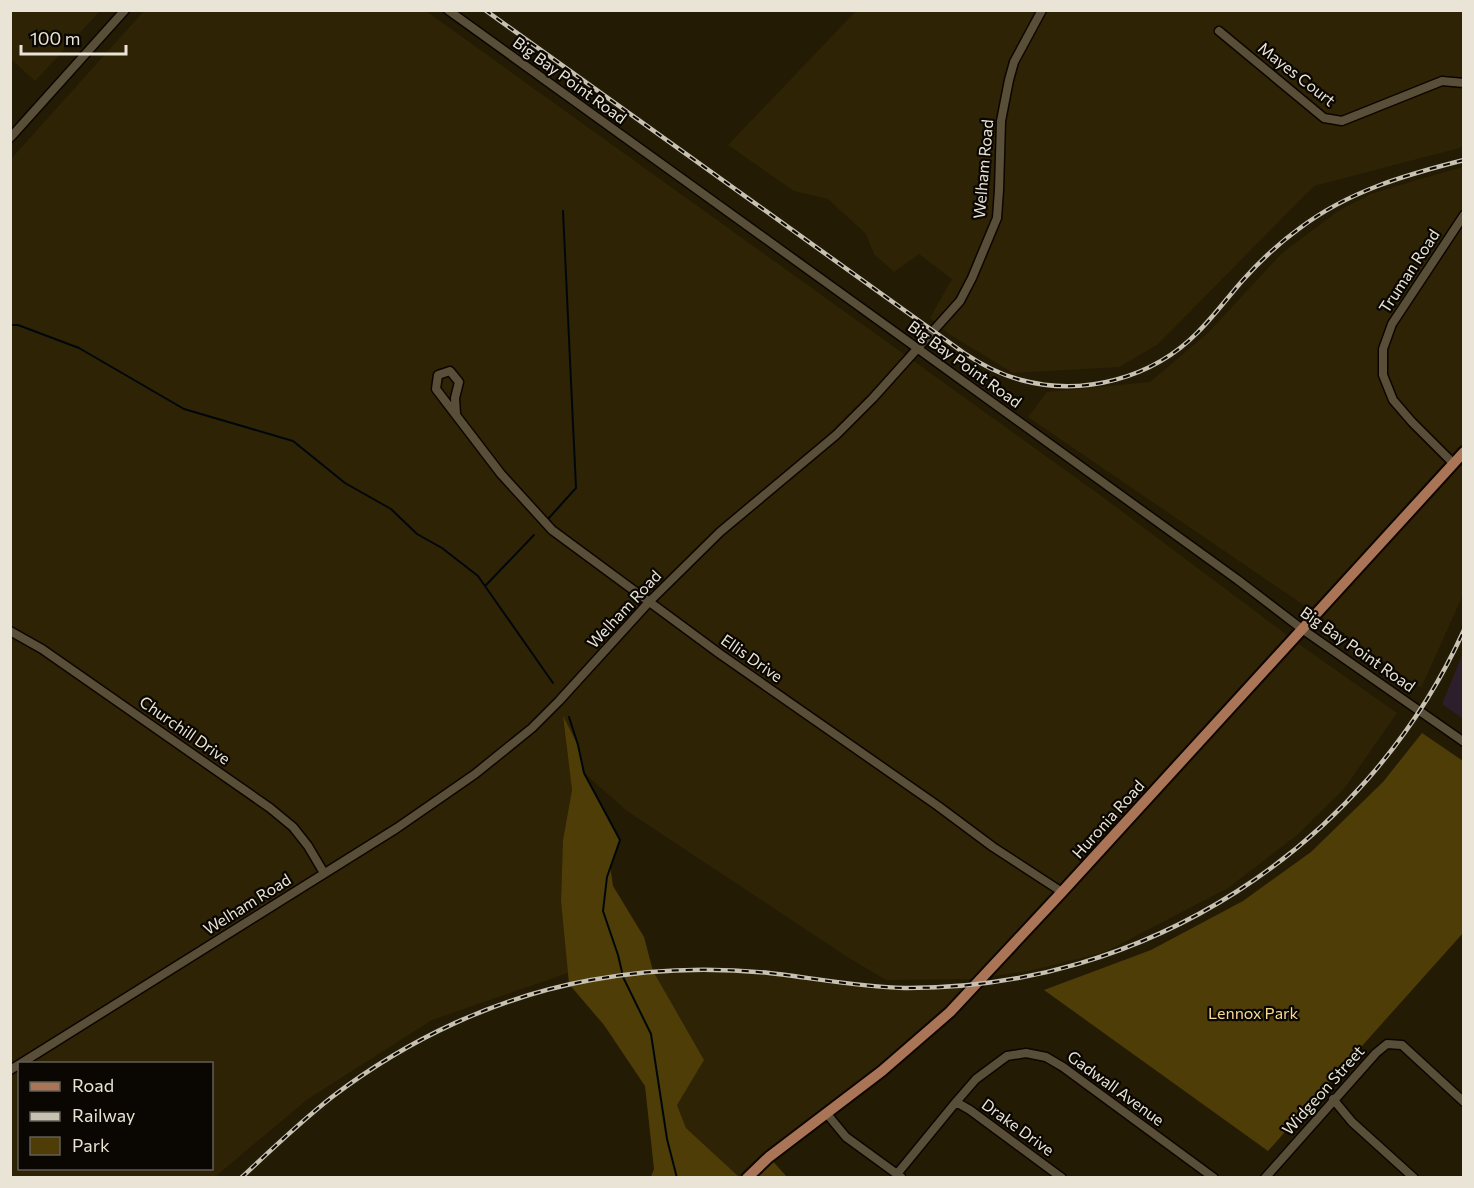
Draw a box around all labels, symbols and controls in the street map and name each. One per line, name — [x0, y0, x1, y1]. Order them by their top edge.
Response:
scale bar — [21, 18, 126, 56]
text: 100 m — [30, 27, 80, 49]
street label: Big Bay Point Road — [510, 32, 631, 127]
street label: Mayes Court — [1255, 38, 1340, 110]
street label: Welham Road — [969, 118, 996, 219]
street label: Truman Road — [1374, 225, 1443, 316]
street label: Big Bay Point Road — [905, 316, 1026, 411]
street label: Welham Road — [583, 566, 665, 652]
street label: Big Bay Point Road — [1297, 602, 1419, 695]
street label: Ellis Drive — [718, 630, 787, 686]
street label: Churchill Drive — [136, 691, 234, 768]
street label: Huronia Road — [1068, 776, 1148, 862]
street label: Welham Road — [199, 869, 294, 938]
park label: Lennox Park — [1208, 1003, 1298, 1022]
street label: Widgeon Street — [1278, 1041, 1368, 1138]
street label: Gadwall Avenue — [1064, 1046, 1168, 1129]
legend — [18, 1062, 213, 1170]
text: Road — [72, 1074, 114, 1096]
street label: Drake Drive — [978, 1094, 1058, 1159]
text: Railway — [72, 1104, 135, 1126]
text: Park — [72, 1134, 110, 1156]

